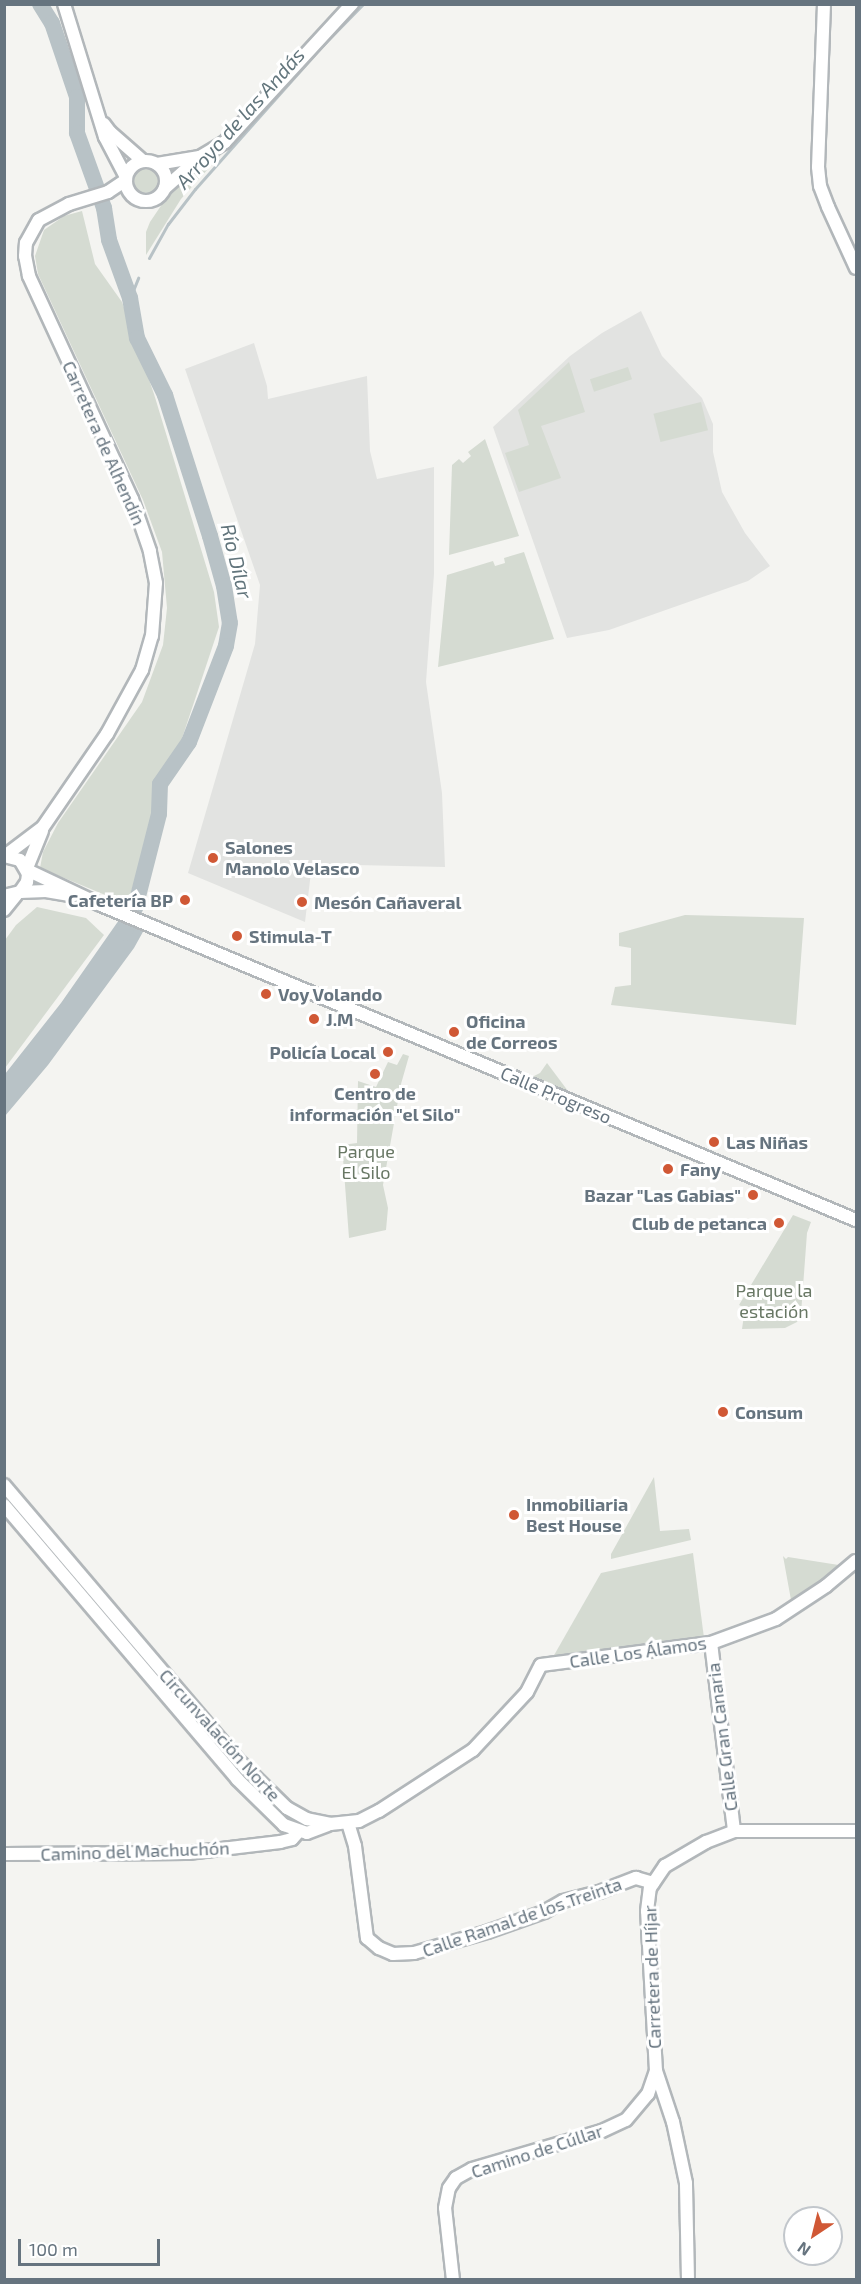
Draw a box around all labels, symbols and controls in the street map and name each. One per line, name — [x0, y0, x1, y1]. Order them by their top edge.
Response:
water label: Arroyo de las Andás — [170, 43, 310, 193]
street label: Carretera de Alhendín — [58, 357, 150, 529]
water label: Río Dílar — [216, 521, 258, 601]
place label: Salones Manolo Velasco — [225, 837, 360, 880]
marker: Salones Manolo Velasco — [206, 851, 220, 865]
place label: Cafetería BP — [68, 889, 173, 911]
place label: Mesón Cañaveral — [314, 891, 461, 913]
marker: Cafetería BP — [178, 893, 192, 907]
marker: Mesón Cañaveral — [295, 895, 309, 909]
place label: Stimula-T — [249, 925, 332, 947]
marker: Stimula-T — [230, 929, 244, 943]
place label: Voy Volando — [278, 983, 383, 1005]
marker: Voy Volando — [259, 987, 273, 1001]
place label: J.M — [326, 1008, 354, 1030]
place label: Oficina de Correos — [466, 1011, 558, 1054]
marker: J.M — [307, 1012, 321, 1026]
marker: Oficina de Correos — [447, 1025, 461, 1039]
place label: Policía Local — [270, 1041, 376, 1063]
marker: Policía Local — [381, 1045, 395, 1059]
street label: Calle Progreso — [497, 1062, 615, 1128]
marker: Centro de información "el Silo" — [368, 1067, 382, 1081]
place label: Centro de información "el Silo" — [289, 1083, 461, 1126]
place label: Las Niñas — [726, 1131, 808, 1153]
marker: Las Niñas — [707, 1135, 721, 1149]
park label: Parque El Silo — [337, 1141, 395, 1184]
place label: Fany — [680, 1158, 721, 1180]
marker: Fany — [661, 1162, 675, 1176]
place label: Bazar "Las Gabias" — [584, 1184, 741, 1206]
marker: Bazar "Las Gabias" — [746, 1188, 760, 1202]
place label: Club de petanca — [632, 1212, 767, 1234]
marker: Club de petanca — [772, 1216, 786, 1230]
park label: Parque la estación — [736, 1280, 812, 1322]
place label: Consum — [735, 1401, 803, 1423]
marker: Consum — [716, 1405, 730, 1419]
place label: Inmobiliaria Best House — [526, 1494, 628, 1537]
marker: Inmobiliaria Best House — [507, 1508, 521, 1522]
street label: Calle Los Álamos — [568, 1632, 708, 1672]
street label: Calle Gran Canaria — [702, 1662, 742, 1812]
street label: Circunvalación Norte — [155, 1664, 285, 1806]
street label: Camino del Machuchón — [40, 1837, 230, 1865]
street label: Calle Ramal de los Treinta — [419, 1873, 625, 1961]
street label: Carretera de Híjar — [639, 1905, 665, 2049]
street label: Camino de Cúllar — [468, 2120, 606, 2182]
north arrow — [783, 2206, 843, 2266]
scale bar — [21, 2227, 164, 2265]
text: 100 m — [29, 2238, 78, 2260]
text: N — [793, 2238, 814, 2261]

